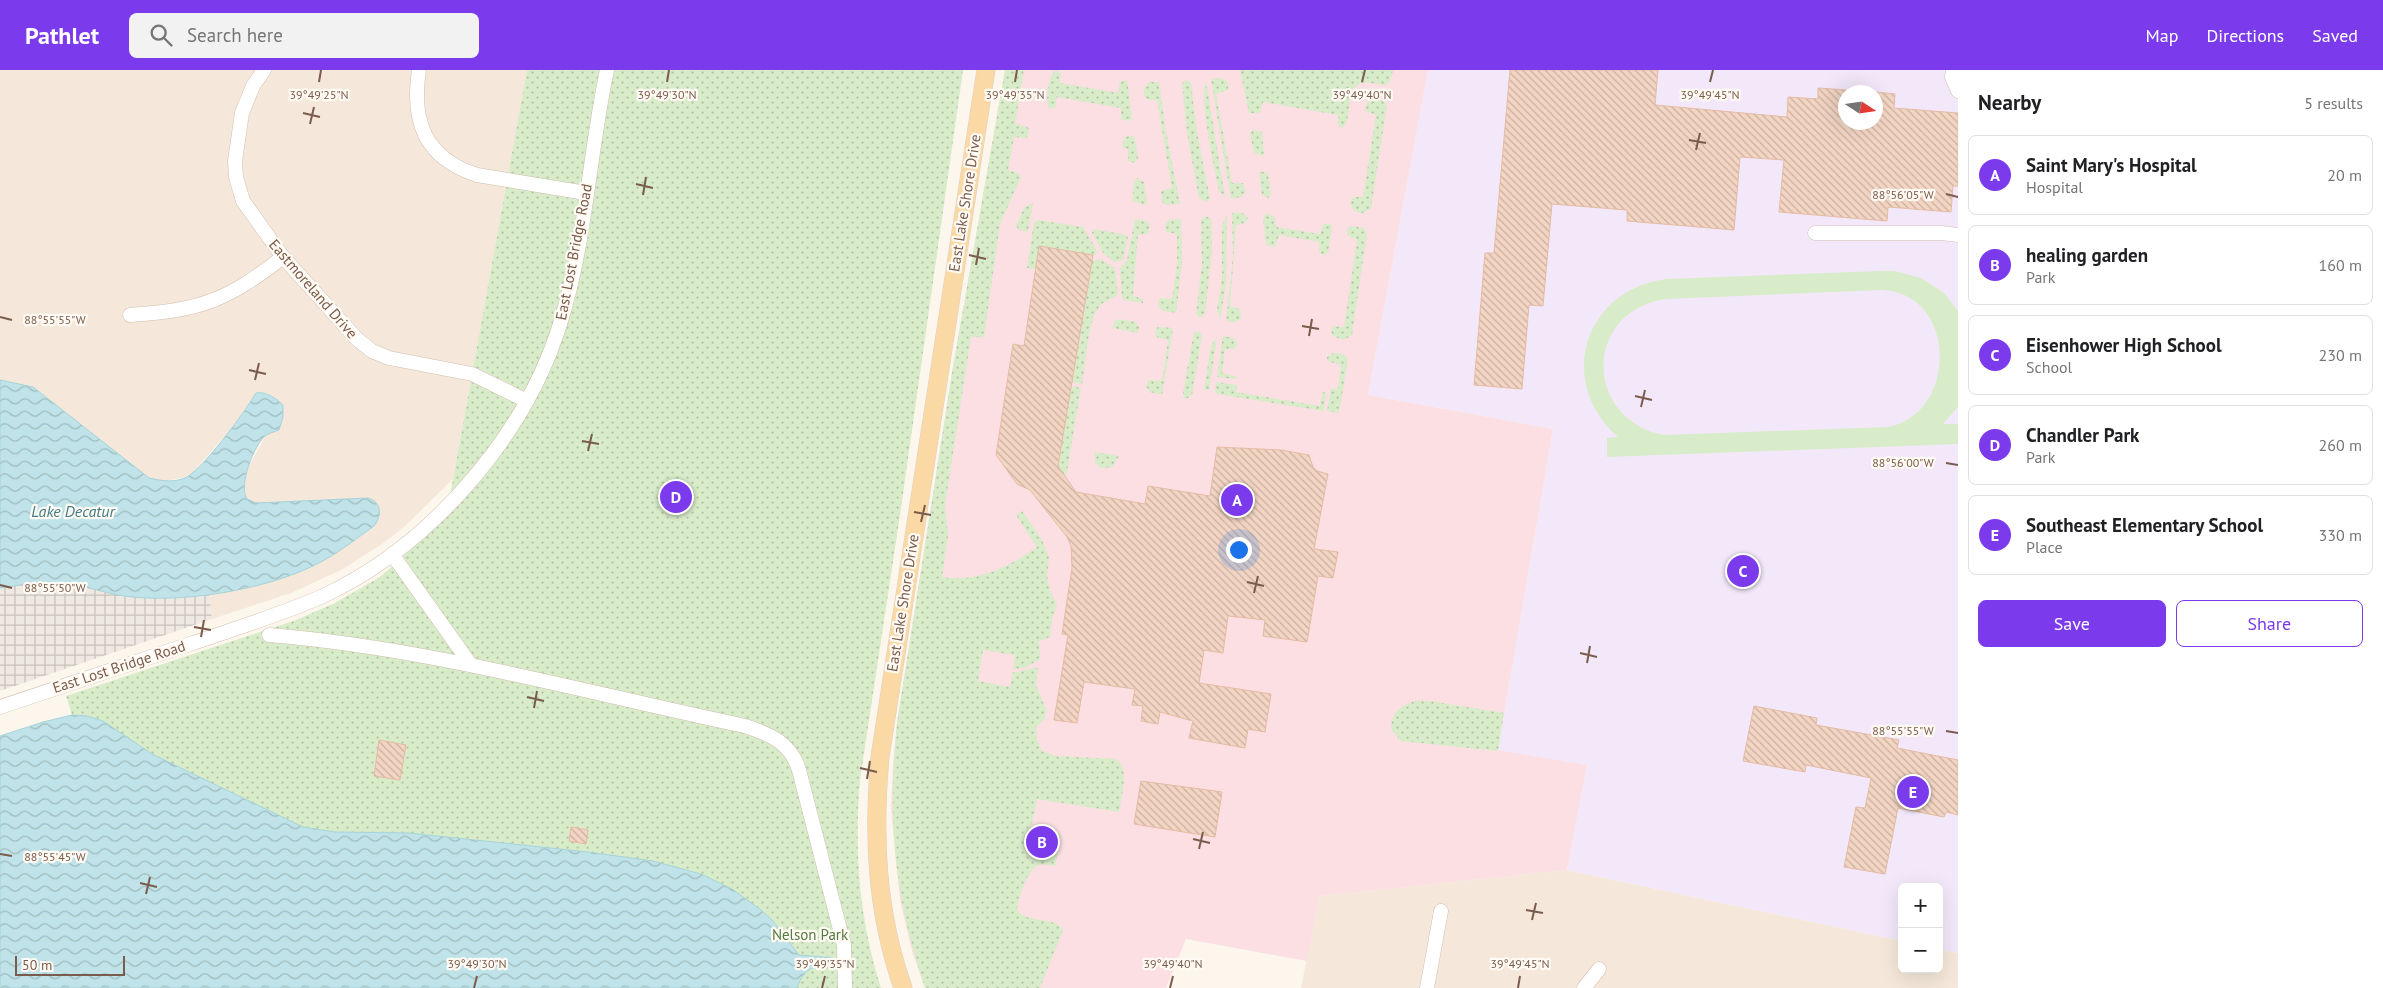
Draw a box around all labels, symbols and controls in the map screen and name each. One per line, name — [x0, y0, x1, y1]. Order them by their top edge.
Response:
search box — [129, 13, 479, 58]
text: Pathlet — [25, 20, 99, 51]
icon: search — [147, 21, 175, 49]
text: Search here — [187, 23, 283, 47]
text: Map — [2146, 24, 2178, 47]
text: Directions — [2206, 24, 2284, 47]
text: Saved — [2312, 24, 2358, 47]
north arrow — [1838, 85, 1883, 130]
text: 39°49'25"N — [289, 87, 349, 102]
text: 39°49'30"N — [637, 87, 697, 102]
text: 39°49'35"N — [985, 87, 1045, 102]
text: 39°49'40"N — [1332, 87, 1392, 102]
text: 39°49'45"N — [1680, 87, 1740, 102]
text: Nearby — [1978, 89, 2041, 116]
text: 5 results — [2304, 93, 2363, 113]
street label: East Lake Shore Drive — [944, 133, 985, 273]
text: Saint Mary's Hospital — [2026, 153, 2197, 177]
text: A — [1990, 165, 2000, 185]
text: 20 m — [2327, 165, 2362, 185]
text: Hospital — [2026, 177, 2083, 197]
street label: East Lost Bridge Road — [551, 182, 596, 322]
text: 88°56'05"W — [1872, 187, 1934, 202]
street label: Eastmoreland Drive — [265, 235, 362, 342]
text: healing garden — [2026, 243, 2148, 267]
text: B — [1990, 255, 2000, 275]
text: 160 m — [2319, 255, 2362, 275]
text: Park — [2026, 267, 2055, 287]
text: 88°55'55"W — [24, 312, 86, 327]
text: Eisenhower High School — [2026, 333, 2222, 357]
text: C — [1991, 345, 1999, 365]
text: 230 m — [2319, 345, 2362, 365]
text: School — [2026, 357, 2072, 377]
text: Chandler Park — [2026, 423, 2139, 447]
text: D — [1990, 435, 2000, 455]
text: 260 m — [2319, 435, 2362, 455]
text: Park — [2026, 447, 2055, 467]
text: 88°56'00"W — [1872, 455, 1934, 470]
pin: D — [660, 478, 692, 516]
pin: A — [1221, 481, 1253, 519]
water label: Lake Decatur — [31, 501, 116, 521]
text: Southeast Elementary School — [2026, 513, 2263, 537]
text: E — [1991, 525, 1999, 545]
text: 330 m — [2319, 525, 2362, 545]
street label: East Lake Shore Drive — [882, 533, 923, 673]
your location — [1226, 537, 1252, 563]
text: Place — [2026, 537, 2063, 557]
pin: C — [1727, 552, 1759, 590]
text: 88°55'50"W — [24, 580, 86, 595]
button: Save — [1978, 600, 2166, 647]
button: Share — [2176, 600, 2363, 647]
street label: East Lost Bridge Road — [50, 636, 188, 697]
text: 88°55'55"W — [1872, 723, 1934, 738]
pin: E — [1897, 773, 1929, 811]
pin: B — [1026, 823, 1058, 861]
text: 88°55'45"W — [24, 849, 86, 864]
map controls — [1898, 883, 1943, 973]
button: + — [1898, 883, 1943, 928]
park label: Nelson Park — [772, 925, 849, 944]
button: − — [1898, 928, 1943, 973]
scale bar — [15, 953, 125, 976]
text: 50 m — [22, 956, 52, 974]
text: 39°49'30"N — [447, 956, 507, 971]
text: 39°49'35"N — [795, 956, 855, 971]
text: 39°49'40"N — [1143, 956, 1203, 971]
text: 39°49'45"N — [1490, 956, 1550, 971]

